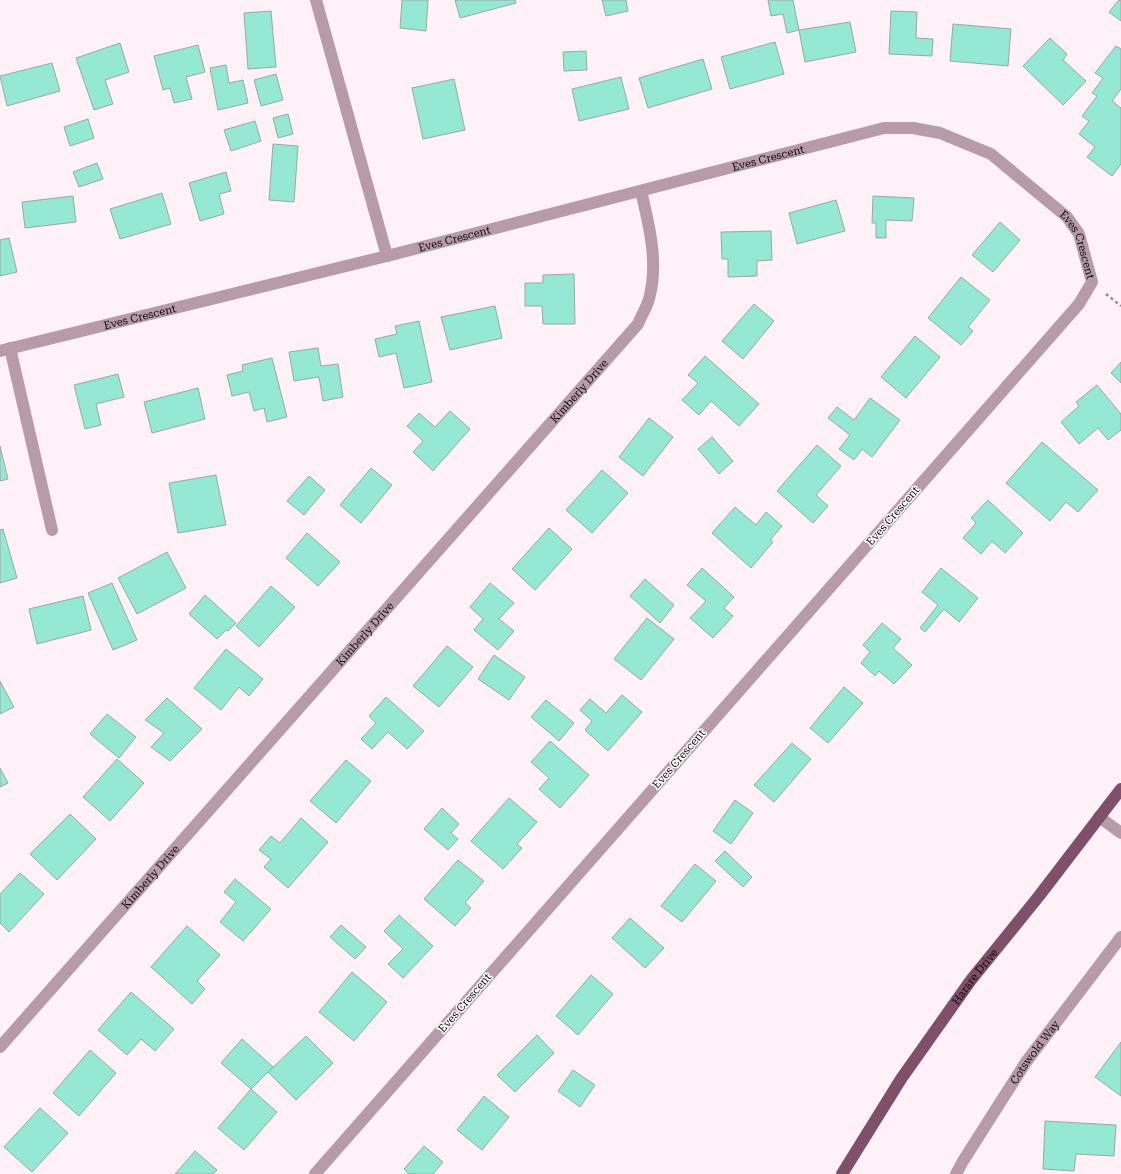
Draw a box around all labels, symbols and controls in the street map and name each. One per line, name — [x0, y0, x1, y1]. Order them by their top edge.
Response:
street label: Eves Crescent — [731, 142, 806, 173]
street label: Eves Crescent — [1057, 207, 1097, 280]
street label: Eves Crescent — [417, 223, 492, 254]
street label: Eves Crescent — [102, 302, 177, 332]
street label: Kimberly Drive — [547, 356, 610, 425]
street label: Eves Crescent — [864, 484, 922, 548]
street label: Kimberly Drive — [333, 599, 396, 668]
street label: Eves Crescent — [650, 727, 708, 791]
street label: Kimberly Drive — [119, 842, 182, 911]
street label: Harare Drive — [949, 946, 1000, 1007]
street label: Eves Crescent — [436, 971, 494, 1035]
street label: Cotswold Way — [1007, 1017, 1062, 1087]

